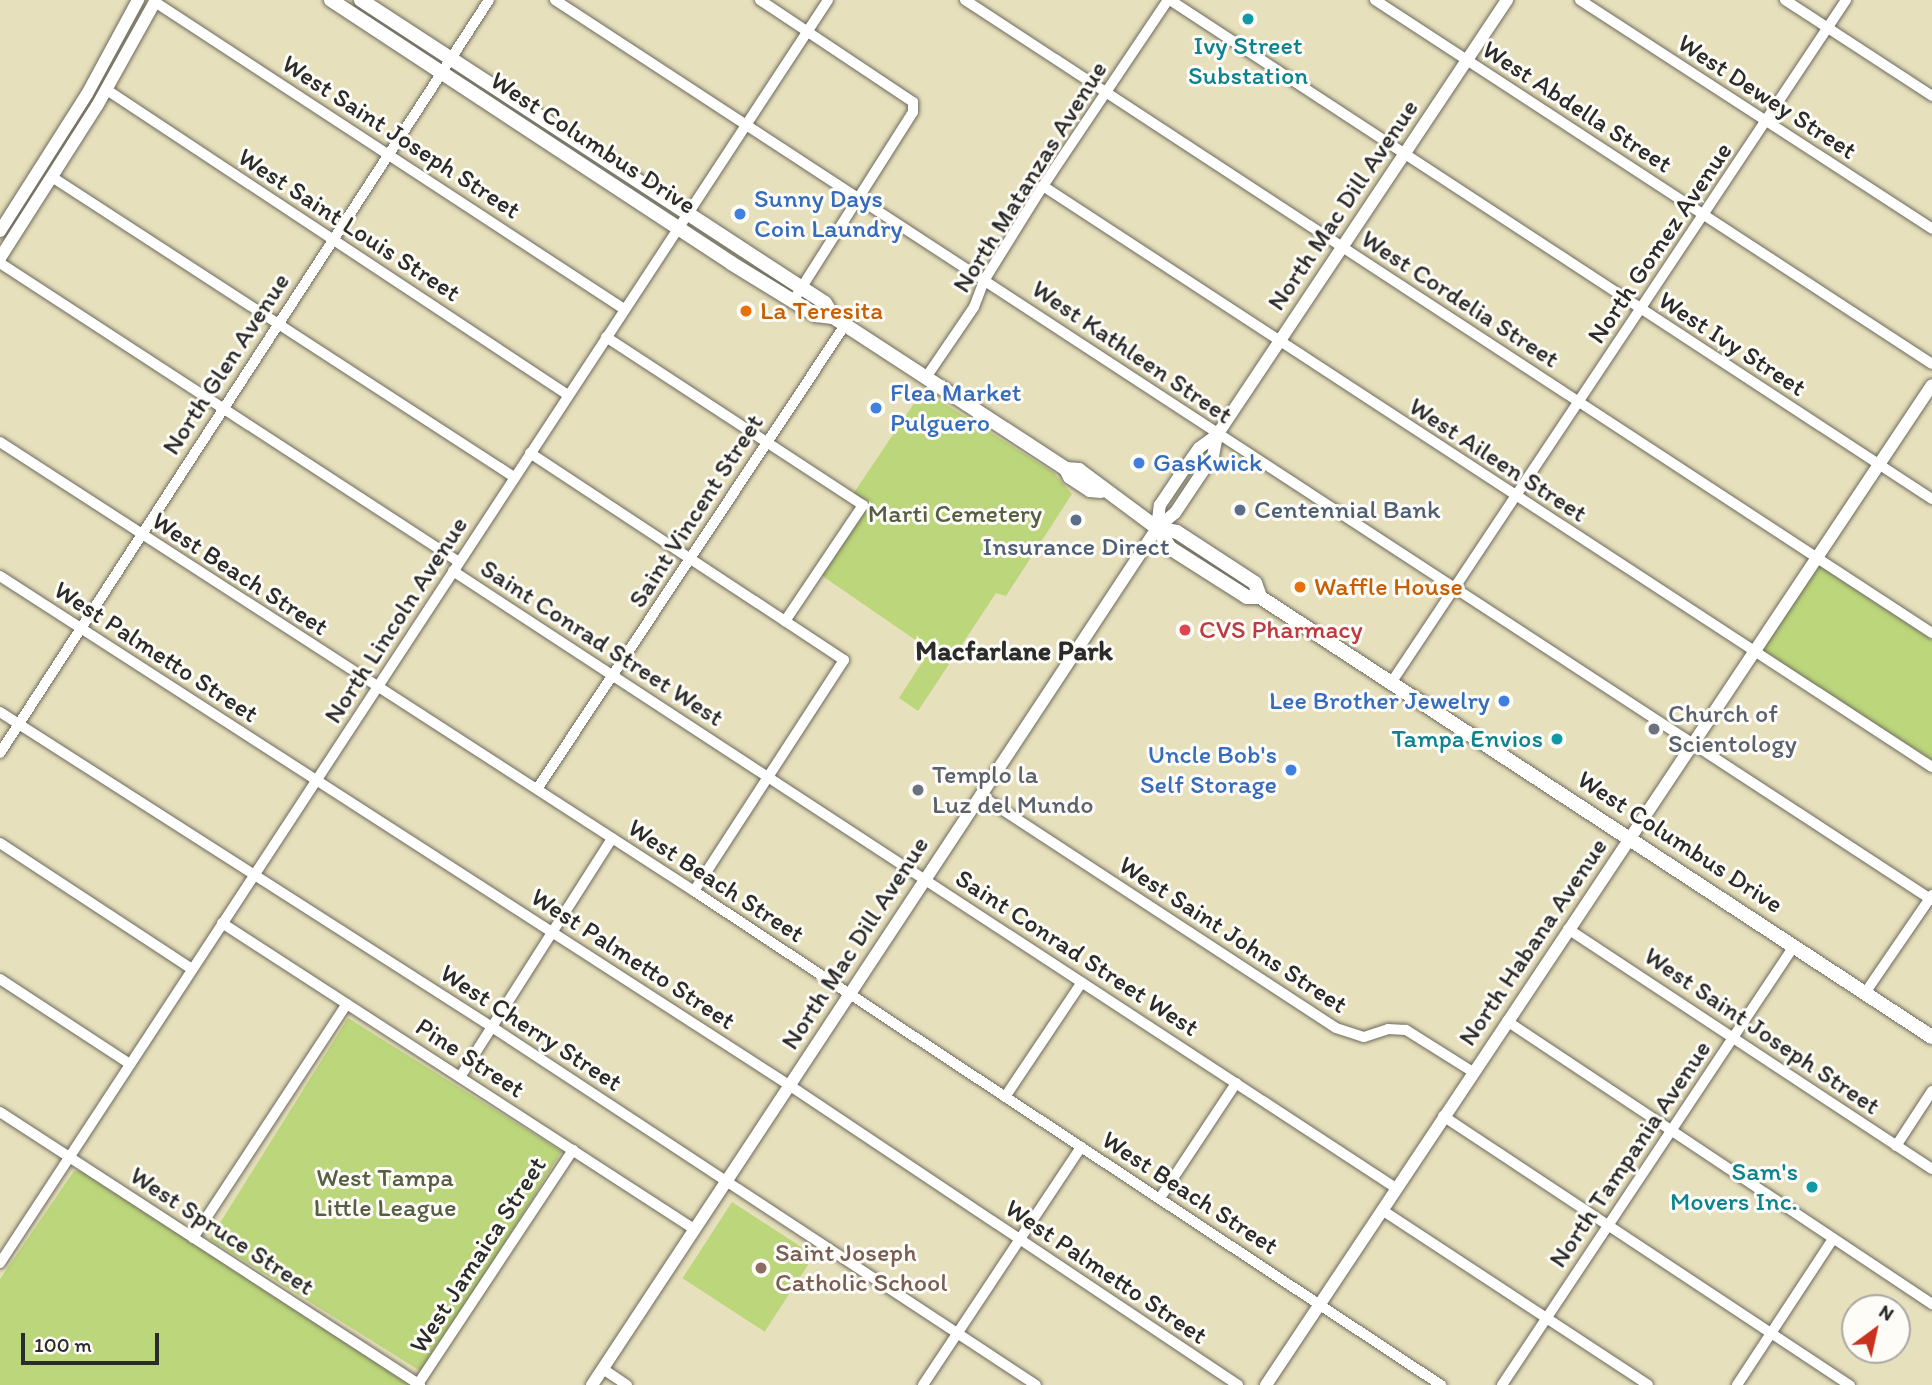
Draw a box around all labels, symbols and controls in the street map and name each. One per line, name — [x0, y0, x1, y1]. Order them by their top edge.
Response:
marker: Ivy Street Substation — [1240, 11, 1256, 27]
street label: West Dewey Street — [1672, 27, 1862, 167]
place label: Ivy Street Substation — [1188, 30, 1308, 92]
street label: West Abdella Street — [1476, 34, 1678, 180]
street label: West Saint Joseph Street — [277, 49, 525, 225]
street label: North Matanzas Avenue — [947, 56, 1113, 298]
street label: West Columbus Drive — [485, 65, 701, 221]
street label: North Mac Dill Avenue — [1261, 93, 1425, 317]
street label: North Gomez Avenue — [1581, 137, 1739, 349]
street label: West Saint Louis Street — [232, 141, 466, 309]
place label: Sunny Days Coin Laundry — [754, 183, 903, 244]
marker: Sunny Days Coin Laundry — [732, 206, 748, 222]
street label: West Cordelia Street — [1355, 223, 1565, 375]
street label: North Glen Avenue — [156, 268, 296, 460]
street label: West Kathleen Street — [1026, 273, 1238, 431]
street label: West Ivy Street — [1652, 285, 1812, 403]
place label: La Teresita — [760, 295, 881, 327]
marker: La Teresita — [738, 303, 754, 319]
place label: Flea Market Pulguero — [890, 377, 1021, 438]
street label: West Aileen Street — [1404, 391, 1592, 529]
marker: Flea Market Pulguero — [868, 400, 884, 416]
street label: Saint Vincent Street — [622, 408, 770, 614]
place label: GasKwick — [1153, 447, 1262, 479]
marker: GasKwick — [1131, 455, 1147, 471]
place label: Centennial Bank — [1254, 494, 1441, 526]
park label: Marti Cemetery — [868, 498, 1042, 530]
marker: Centennial Bank — [1232, 502, 1248, 518]
street label: West Beach Street — [146, 506, 334, 642]
street label: North Lincoln Avenue — [318, 511, 474, 729]
marker: Insurance Direct — [1068, 512, 1084, 528]
place label: Insurance Direct — [983, 531, 1169, 563]
street label: Saint Conrad Street West — [475, 553, 729, 733]
place label: Waffle House — [1314, 571, 1463, 603]
street label: West Palmetto Street — [49, 575, 263, 729]
marker: Waffle House — [1292, 579, 1308, 595]
place label: CVS Pharmacy — [1199, 614, 1363, 646]
marker: CVS Pharmacy — [1177, 622, 1193, 638]
district label: Macfarlane Park — [915, 633, 1113, 667]
place label: Lee Brother Jewelry — [1269, 685, 1490, 717]
marker: Lee Brother Jewelry — [1496, 693, 1512, 709]
place label: Church of Scientology — [1668, 698, 1797, 760]
marker: Church of Scientology — [1646, 721, 1662, 737]
place label: Tampa Envios — [1392, 723, 1543, 755]
marker: Tampa Envios — [1549, 731, 1565, 747]
place label: Uncle Bob's Self Storage — [1141, 739, 1277, 800]
place label: Templo la Luz del Mundo — [932, 759, 1094, 820]
marker: Uncle Bob's Self Storage — [1283, 762, 1299, 778]
street label: West Columbus Drive — [1572, 764, 1788, 920]
marker: Templo la Luz del Mundo — [910, 782, 926, 798]
street label: West Beach Street — [622, 813, 810, 949]
street label: North Mac Dill Avenue — [774, 830, 936, 1056]
street label: North Habana Avenue — [1452, 833, 1614, 1051]
street label: West Saint Johns Street — [1113, 850, 1353, 1020]
street label: Saint Conrad Street West — [950, 863, 1204, 1043]
street label: West Palmetto Street — [526, 882, 740, 1036]
street label: West Saint Joseph Street — [1639, 941, 1885, 1121]
street label: West Cherry Street — [434, 957, 628, 1099]
street label: Pine Street — [410, 1011, 530, 1105]
street label: North Tampania Avenue — [1543, 1035, 1717, 1273]
street label: West Beach Street — [1096, 1125, 1284, 1261]
street label: West Jamaica Street — [403, 1151, 553, 1359]
place label: Sam's Movers Inc. — [1670, 1156, 1798, 1218]
street label: West Spruce Street — [124, 1160, 320, 1302]
park label: West Tampa Little League — [314, 1162, 456, 1224]
marker: Sam's Movers Inc. — [1804, 1179, 1820, 1195]
street label: West Palmetto Street — [1000, 1193, 1212, 1351]
place label: Saint Joseph Catholic School — [775, 1237, 947, 1298]
marker: Saint Joseph Catholic School — [753, 1260, 769, 1276]
north arrow — [1841, 1294, 1911, 1364]
text: N — [1875, 1300, 1898, 1326]
scale bar — [24, 1318, 163, 1362]
text: 100 m — [34, 1332, 92, 1357]

